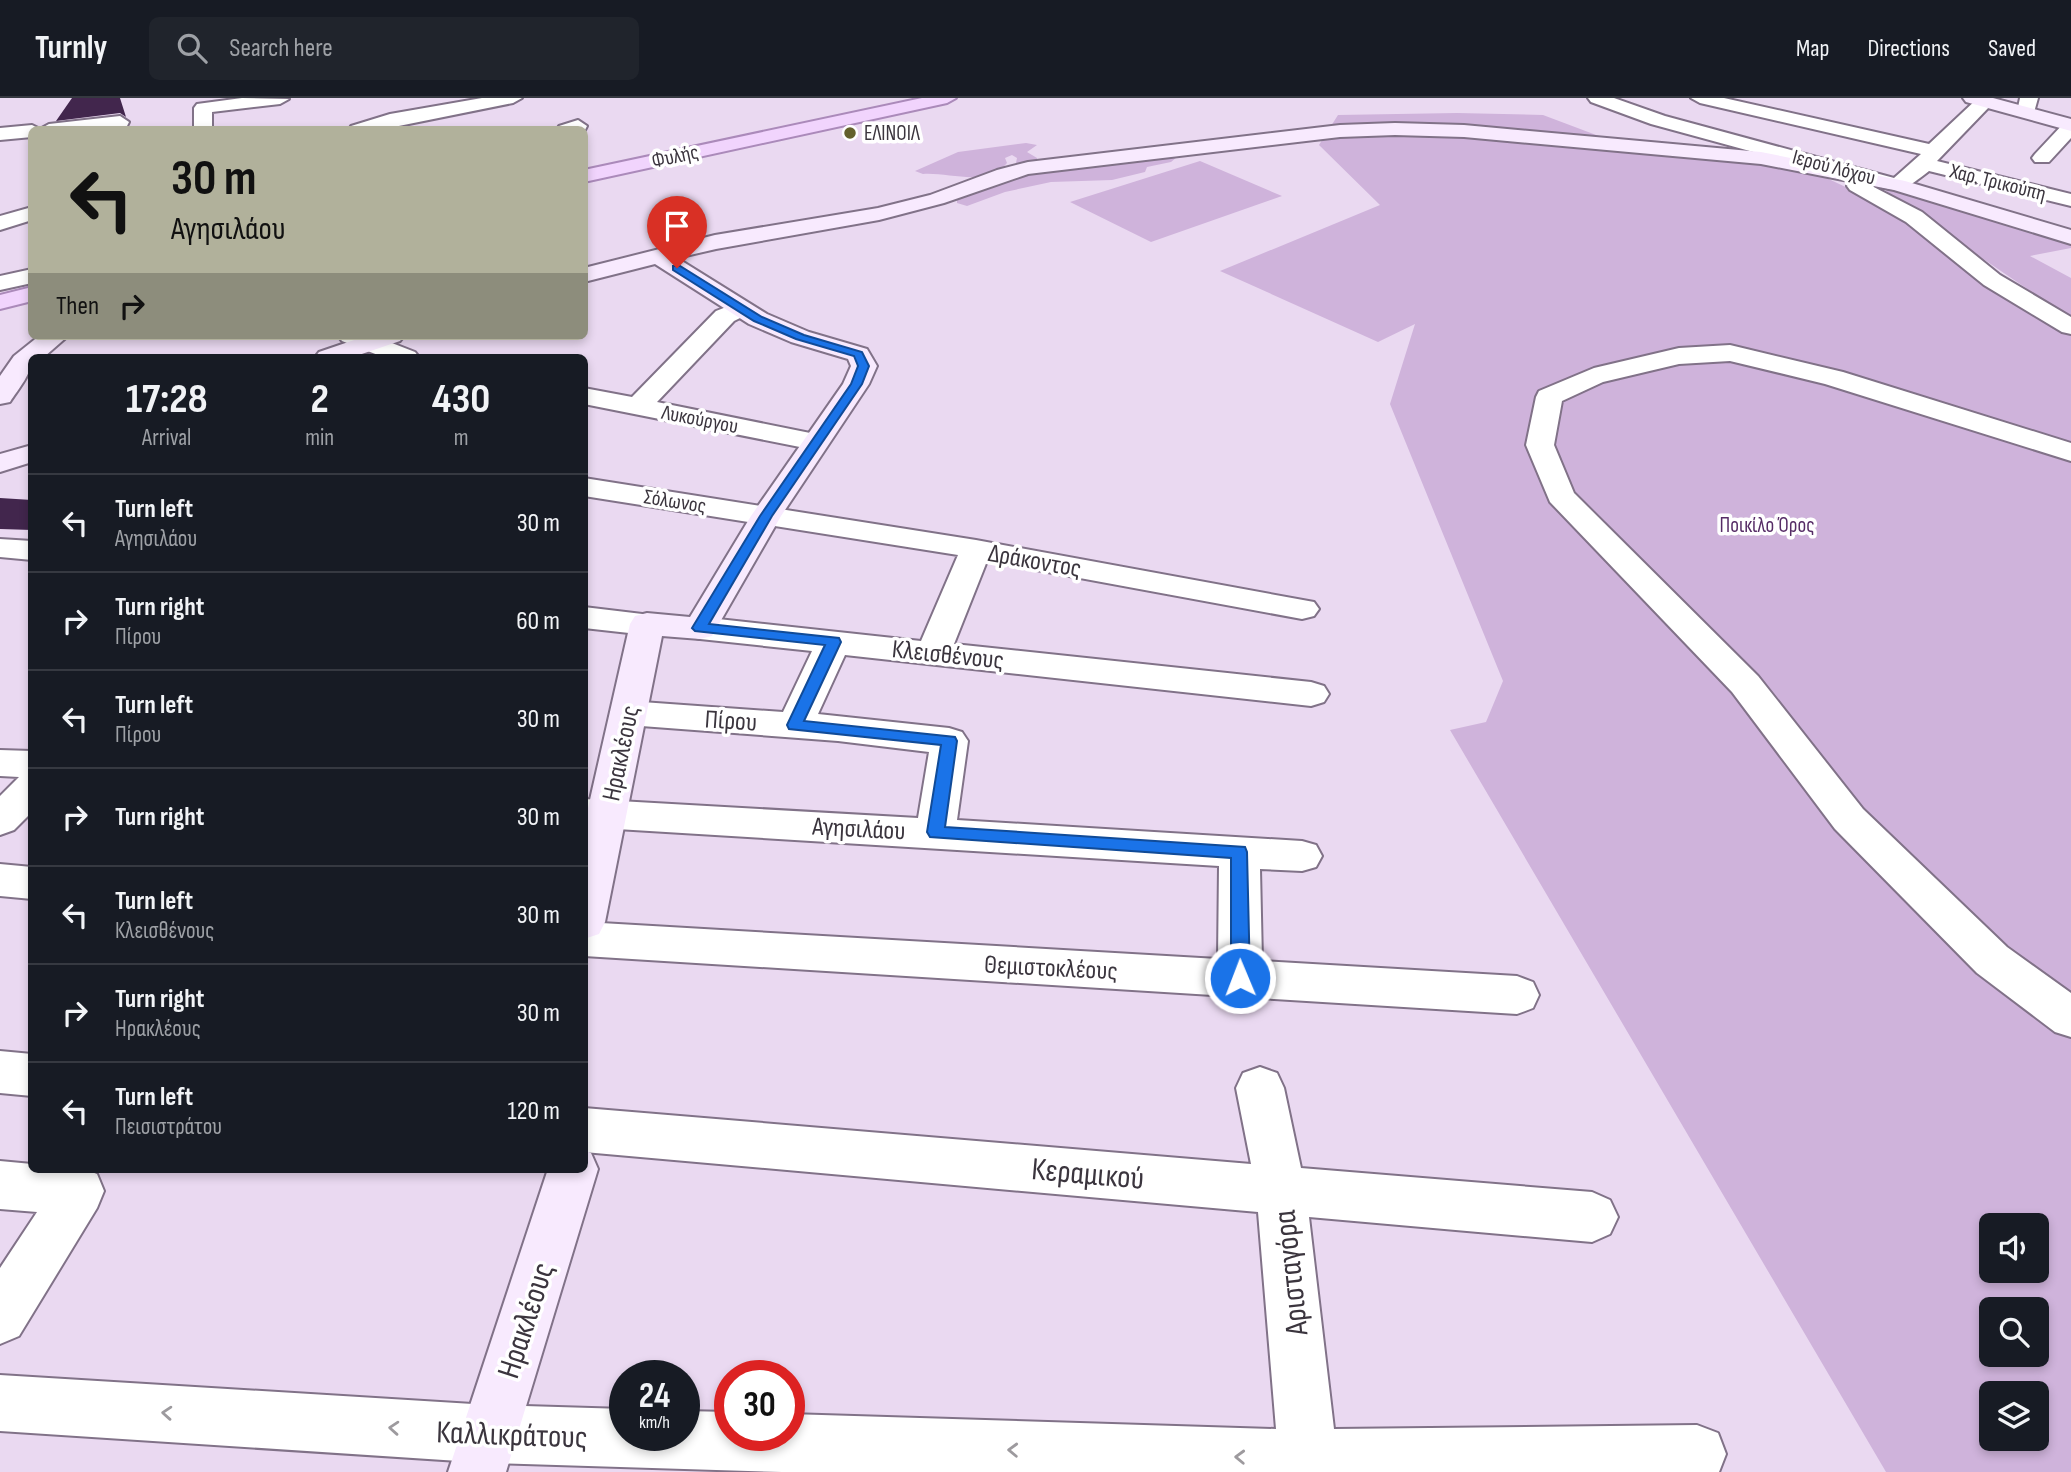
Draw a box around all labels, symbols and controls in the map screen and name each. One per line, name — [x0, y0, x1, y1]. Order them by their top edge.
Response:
search box — [149, 17, 639, 80]
text: Turnly — [35, 28, 107, 68]
icon: search — [173, 29, 211, 67]
text: Search here — [229, 33, 333, 64]
text: Map — [1796, 34, 1829, 63]
text: Directions — [1867, 34, 1950, 63]
text: Saved — [1988, 34, 2036, 63]
place label: ΕΛΙΝΟΙΛ — [864, 121, 920, 146]
marker: ΕΛΙΝΟΙΛ — [842, 125, 858, 141]
street label: Φυλής — [649, 139, 701, 174]
street label: Ιερού Λόχου — [1790, 144, 1878, 191]
text: 30 m — [171, 150, 256, 209]
icon: left — [56, 154, 147, 245]
street label: Χαρ. Τρικούπη — [1946, 158, 2049, 207]
pin — [647, 196, 707, 268]
icon: arrive — [658, 207, 696, 245]
text: Αγησιλάου — [171, 210, 285, 249]
icon: right — [113, 287, 151, 325]
text: Then — [56, 291, 99, 322]
text: 17:28 — [126, 374, 208, 425]
text: 2 — [311, 374, 329, 425]
text: 430 — [432, 374, 490, 425]
street label: Λυκούργου — [658, 400, 740, 439]
text: Arrival — [142, 424, 191, 452]
text: min — [305, 424, 334, 452]
text: m — [454, 424, 468, 452]
street label: Σόλωνος — [642, 484, 708, 519]
text: Turn left — [115, 494, 193, 525]
icon: left — [56, 504, 94, 542]
text: 30 m — [517, 508, 560, 539]
park label: Ποικίλο Όρος — [1720, 513, 1814, 538]
text: Αγησιλάου — [115, 525, 197, 553]
street label: Δράκοντος — [986, 538, 1084, 585]
text: Turn right — [115, 592, 204, 623]
icon: right — [56, 602, 94, 640]
text: 60 m — [516, 606, 560, 637]
text: Πίρου — [115, 623, 161, 651]
street label: Κλεισθένους — [890, 634, 1005, 677]
text: Turn left — [115, 690, 193, 721]
icon: left — [56, 700, 94, 738]
street label: Ηρακλέους — [596, 703, 647, 804]
text: 30 m — [517, 704, 560, 735]
street label: Πίρου — [704, 704, 758, 739]
text: Πίρου — [115, 721, 161, 749]
icon: right — [56, 798, 94, 836]
text: Turn right — [115, 802, 204, 833]
text: 30 m — [517, 802, 560, 833]
street label: Αγησιλάου — [811, 812, 906, 847]
text: Turn left — [115, 886, 193, 917]
icon: left — [56, 896, 94, 934]
text: 30 m — [517, 900, 560, 931]
text: Κλεισθένους — [115, 917, 214, 945]
position arrow — [1203, 941, 1277, 1015]
street label: Θεμιστοκλέους — [983, 950, 1118, 987]
text: Turn right — [115, 984, 204, 1015]
icon: right — [56, 994, 94, 1032]
text: 30 m — [517, 998, 560, 1029]
text: Ηρακλέους — [115, 1015, 201, 1043]
text: Turn left — [115, 1082, 193, 1113]
icon: left — [56, 1092, 94, 1130]
text: 120 m — [507, 1096, 560, 1127]
text: Πεισιστράτου — [115, 1113, 222, 1141]
street label: Κεραμικού — [1030, 1150, 1146, 1199]
street label: Αρισταγόρα — [1265, 1208, 1318, 1338]
map controls — [1979, 1213, 2049, 1451]
button: sound — [1979, 1213, 2049, 1283]
street label: Ηρακλέους — [489, 1258, 563, 1383]
button: search — [1979, 1297, 2049, 1367]
speed limit sign: 30 — [714, 1360, 805, 1451]
text: 24 — [639, 1375, 670, 1418]
button: layers — [1979, 1381, 2049, 1451]
one-way arrow — [161, 1406, 172, 1421]
text: km/h — [639, 1412, 670, 1433]
street label: Καλλικράτους — [436, 1413, 588, 1458]
one-way arrow — [388, 1421, 399, 1436]
one-way arrow — [1007, 1442, 1017, 1458]
one-way arrow — [1234, 1449, 1245, 1465]

